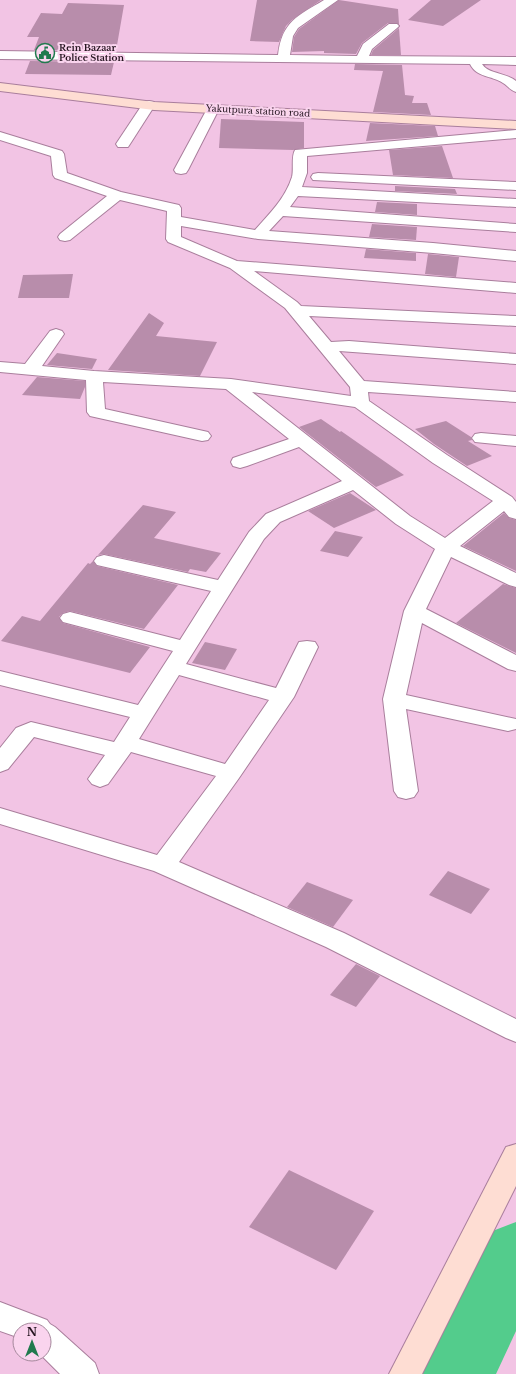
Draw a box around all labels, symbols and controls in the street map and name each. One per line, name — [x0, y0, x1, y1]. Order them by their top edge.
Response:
public building icon: Rein Bazaar Police Station — [34, 42, 56, 64]
place label: Rein Bazaar Police Station — [59, 42, 124, 63]
street label: Yakutpura station road — [205, 102, 310, 119]
north arrow — [12, 1322, 52, 1362]
text: N — [27, 1325, 38, 1339]

